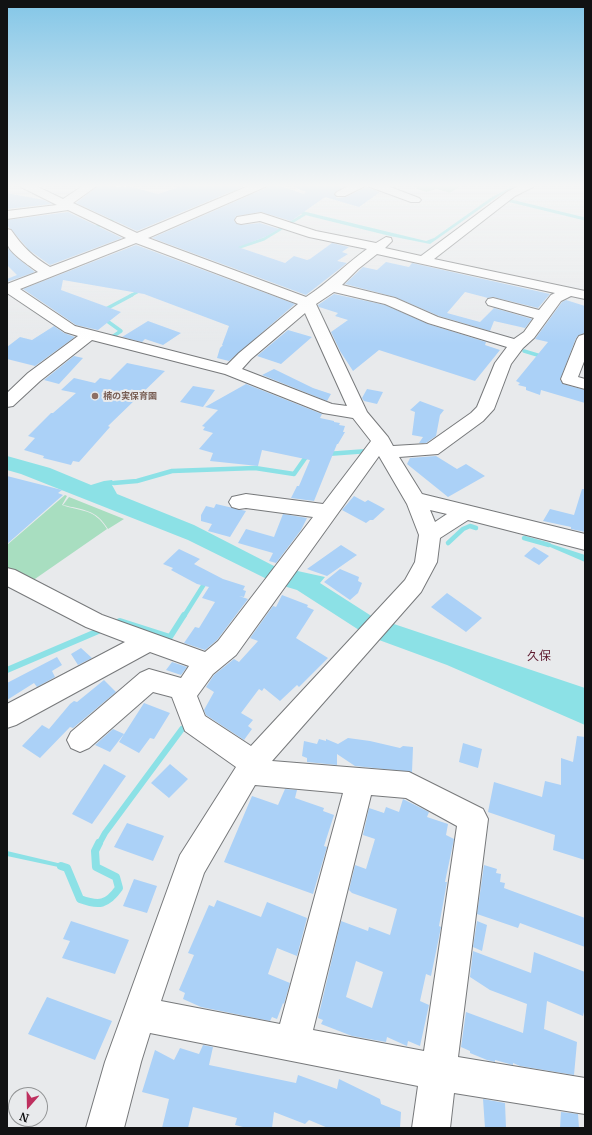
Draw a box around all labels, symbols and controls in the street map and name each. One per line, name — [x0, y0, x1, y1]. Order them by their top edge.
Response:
marker: 楠の実保育園 — [90, 391, 100, 401]
place label: 楠の実保育園 — [103, 391, 157, 401]
district label: 久保 — [527, 650, 551, 664]
north arrow — [8, 1087, 48, 1127]
text: N — [18, 1109, 31, 1125]

